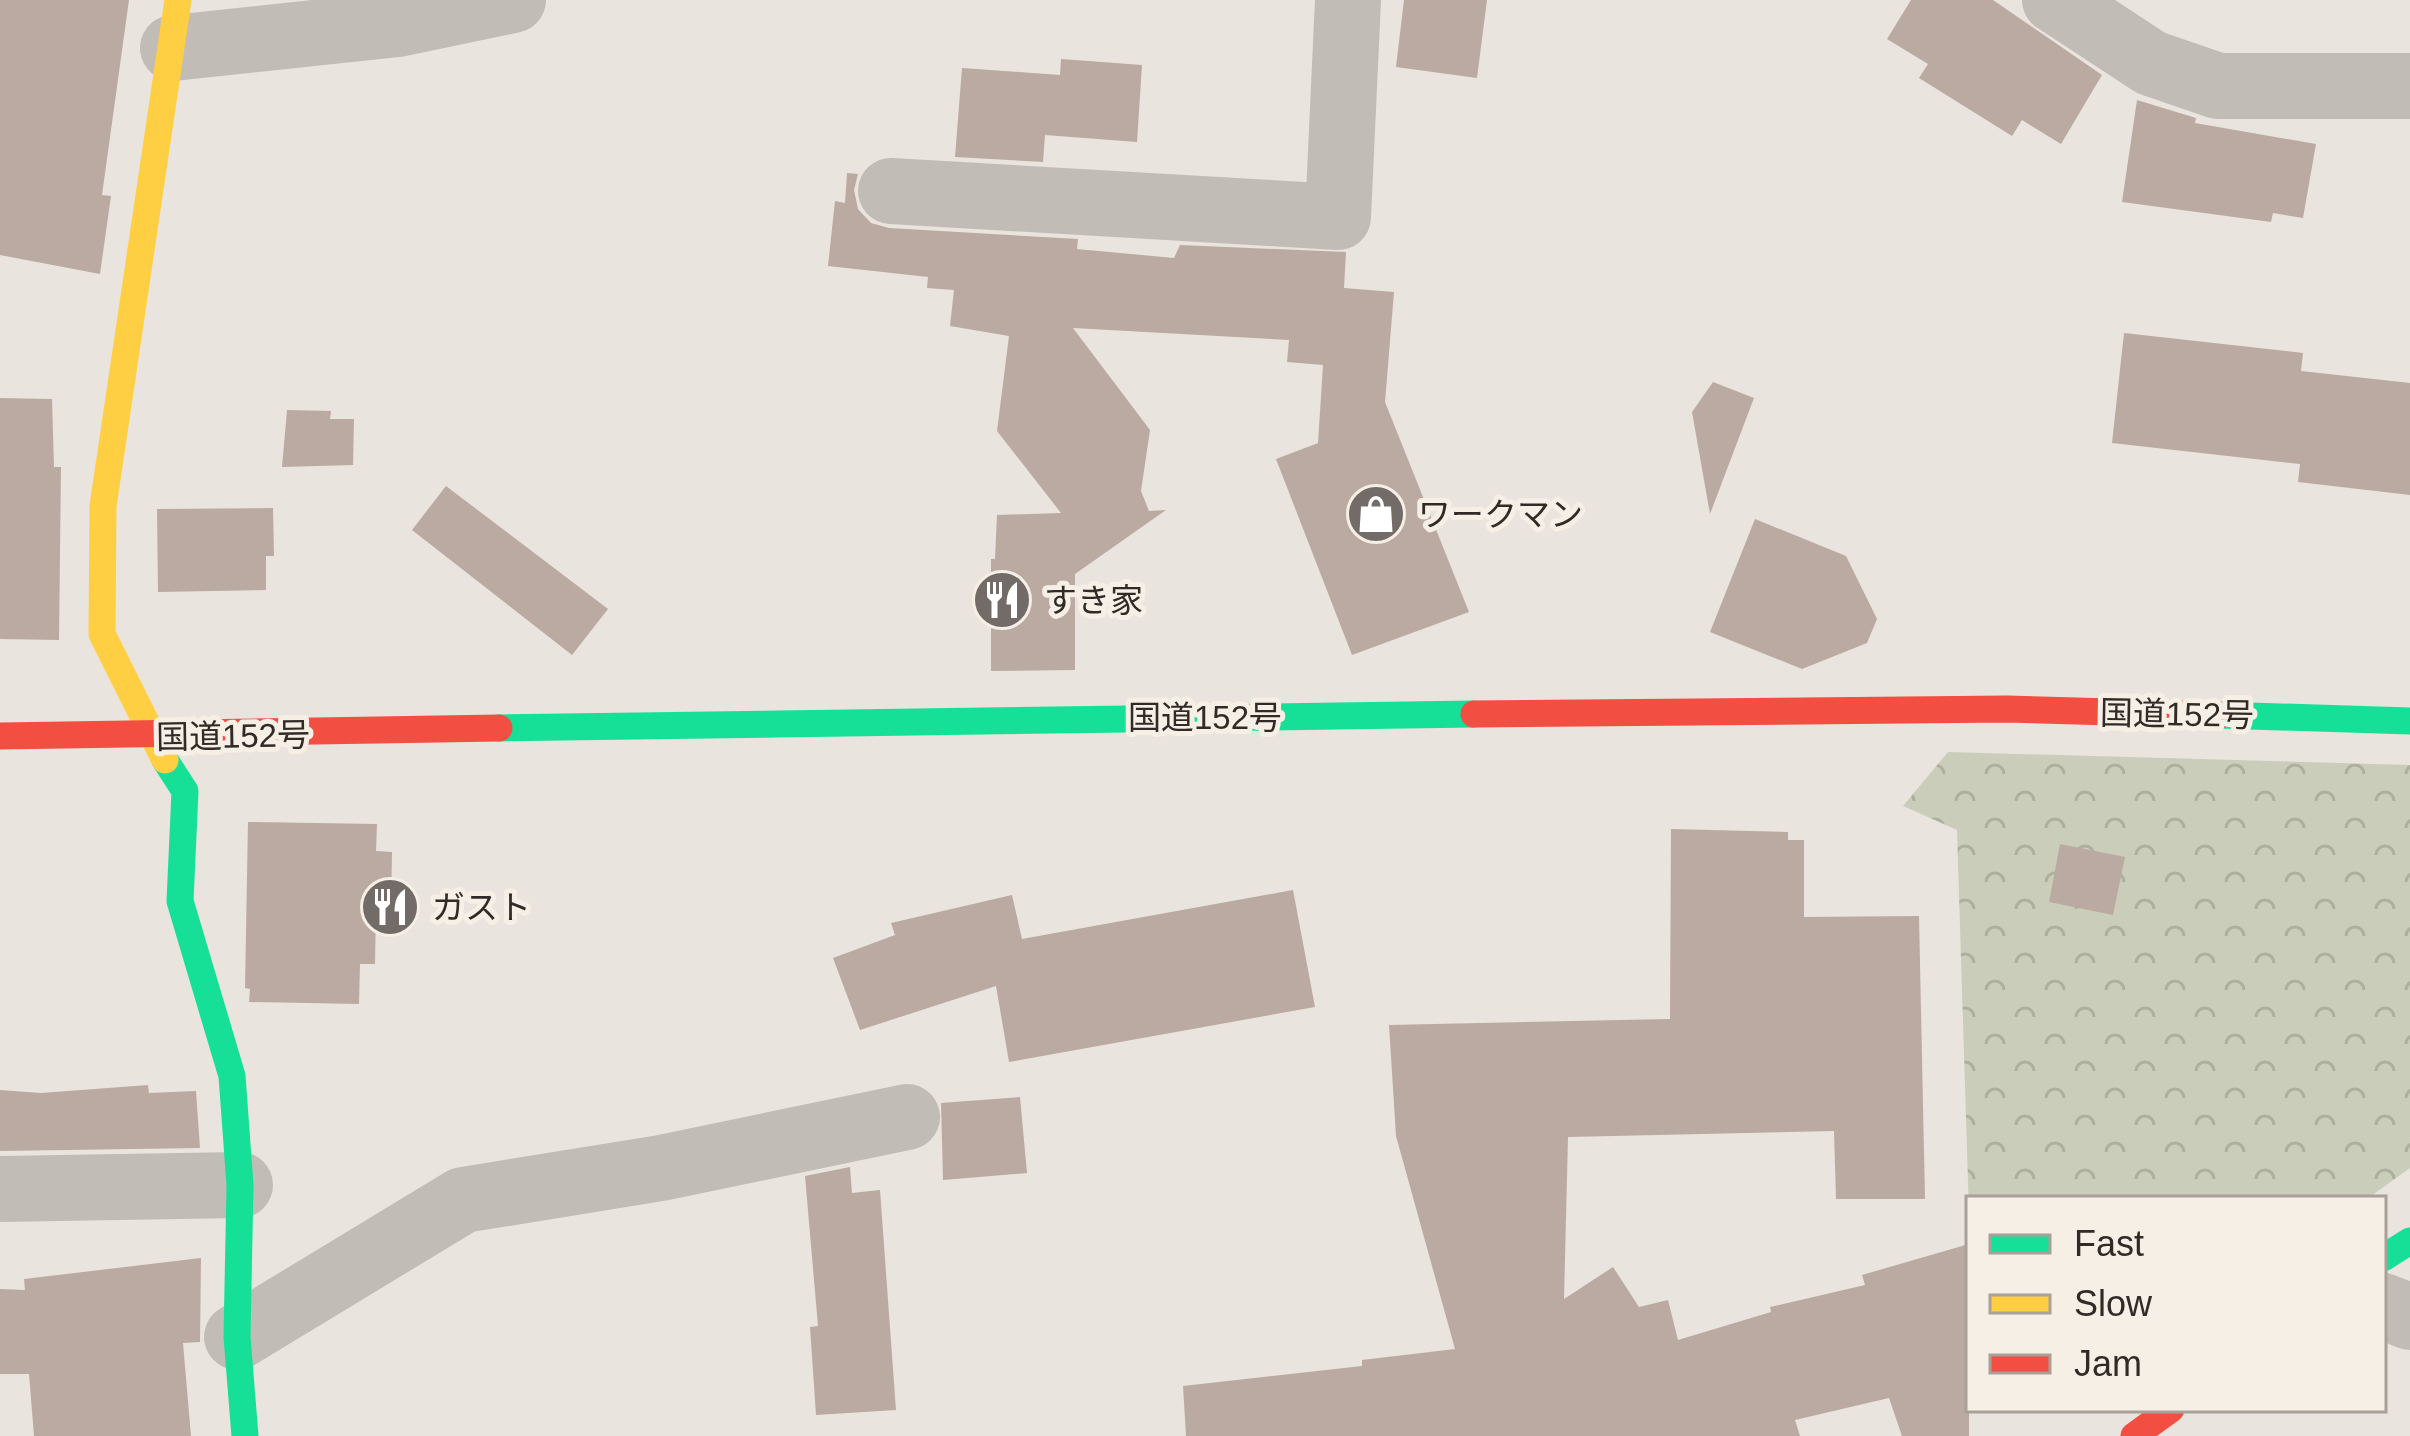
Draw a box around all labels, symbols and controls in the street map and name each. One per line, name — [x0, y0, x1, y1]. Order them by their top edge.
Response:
shop icon: ワークマン — [1345, 483, 1407, 545]
place label: ワークマン — [1418, 496, 1583, 533]
restaurant icon: すき家 — [971, 569, 1033, 631]
place label: すき家 — [1044, 582, 1143, 619]
street label: 国道152号 — [2100, 694, 2254, 734]
street label: 国道152号 — [1128, 699, 1282, 736]
street label: 国道152号 — [156, 716, 310, 756]
restaurant icon: ガスト — [359, 876, 421, 938]
place label: ガスト — [432, 889, 531, 926]
legend — [1966, 1196, 2386, 1412]
text: Fast — [2074, 1223, 2144, 1264]
text: Slow — [2074, 1283, 2153, 1324]
text: Jam — [2074, 1343, 2142, 1384]

